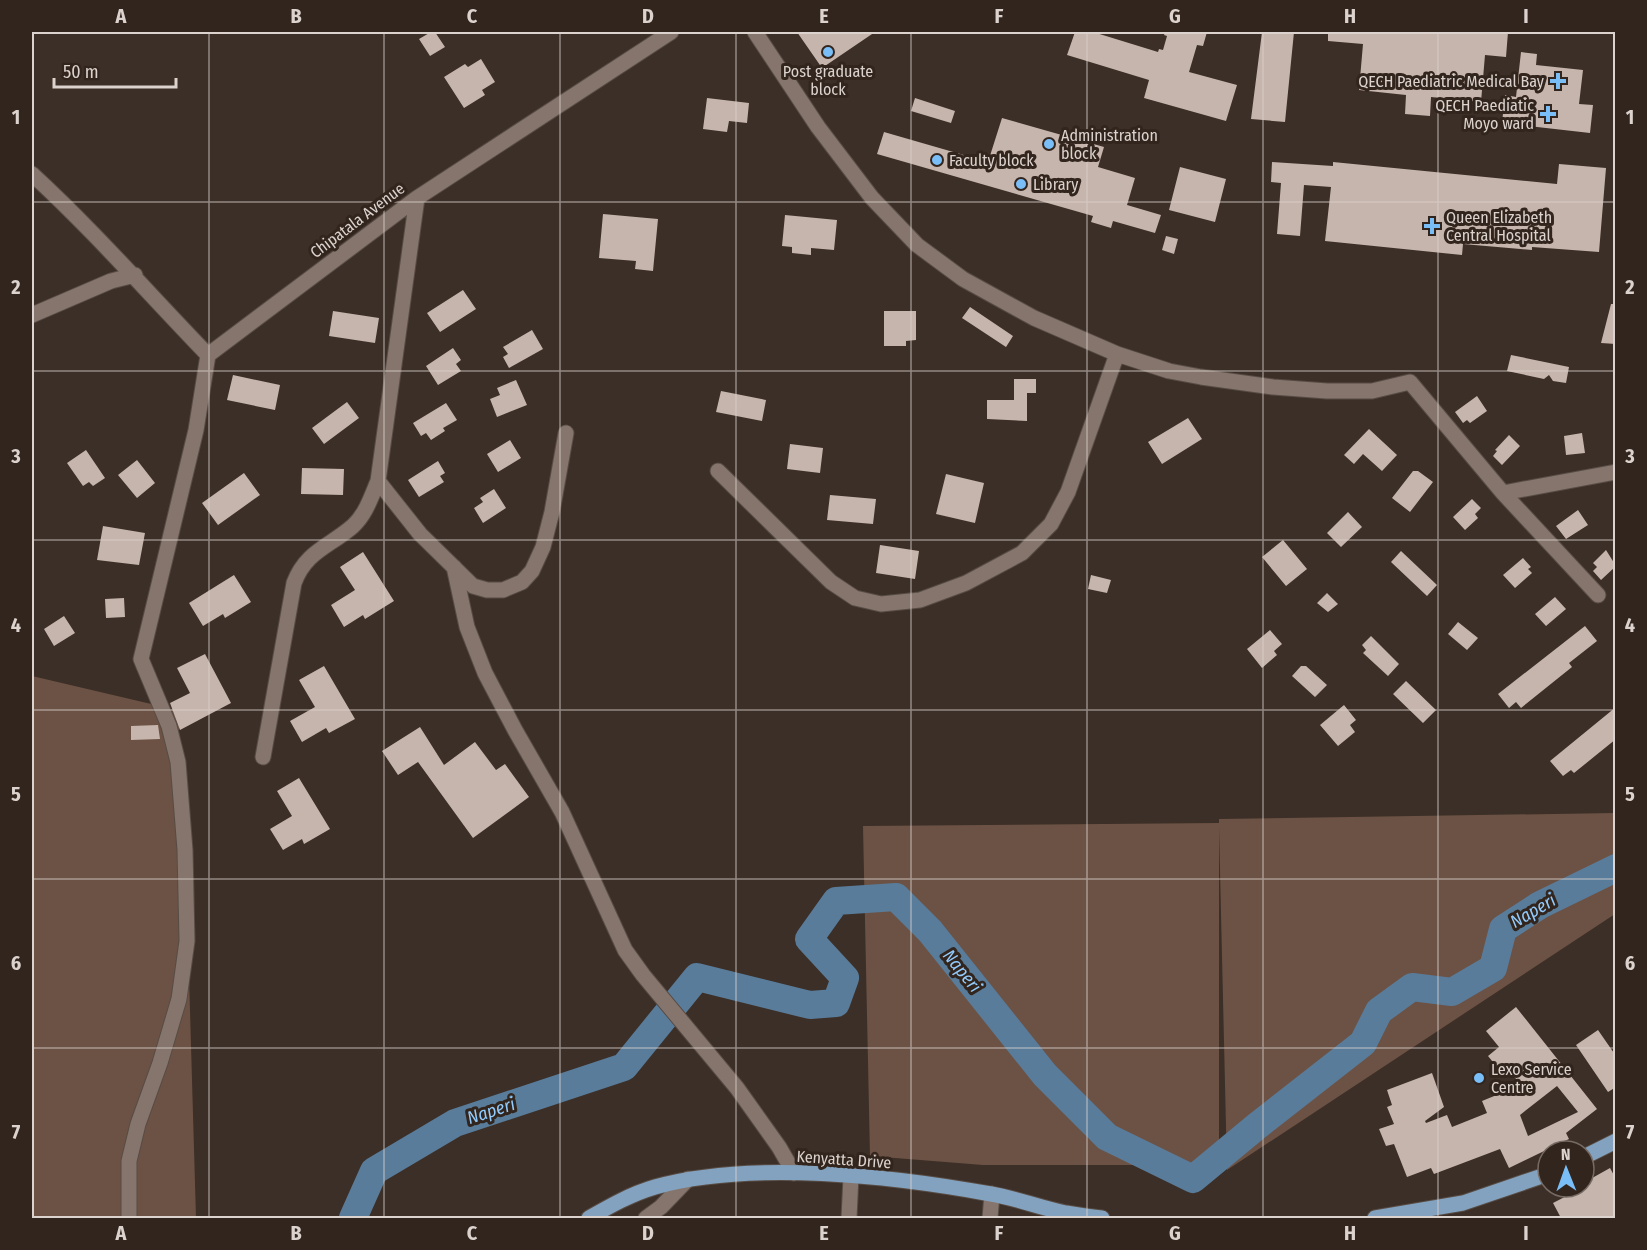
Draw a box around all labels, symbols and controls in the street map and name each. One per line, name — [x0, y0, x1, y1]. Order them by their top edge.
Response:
text: A — [115, 4, 128, 28]
text: B — [290, 4, 302, 28]
text: C — [467, 4, 478, 28]
text: D — [642, 4, 654, 28]
text: E — [819, 4, 829, 28]
text: F — [995, 4, 1004, 28]
text: G — [1169, 4, 1181, 28]
text: H — [1344, 4, 1356, 28]
text: I — [1523, 4, 1529, 28]
marker: Post graduate block — [821, 45, 835, 59]
scale bar — [54, 51, 176, 89]
text: 50 m — [63, 61, 99, 83]
place label: Post graduate block — [783, 62, 873, 99]
place label: QECH Paediatric Medical Bay — [1358, 72, 1545, 91]
marker: QECH Paediatric Medical Bay — [1549, 72, 1567, 90]
place label: QECH Paediatic Moyo ward — [1435, 96, 1534, 133]
text: 1 — [12, 105, 20, 129]
marker: QECH Paediatic Moyo ward — [1539, 105, 1557, 123]
text: 1 — [1626, 105, 1634, 129]
place label: Administration block — [1061, 126, 1158, 163]
marker: Administration block — [1042, 137, 1056, 151]
place label: Faculty block — [949, 151, 1034, 170]
marker: Faculty block — [930, 153, 944, 167]
place label: Library — [1033, 175, 1079, 194]
marker: Library — [1014, 177, 1028, 191]
street label: Chipatala Avenue — [306, 179, 408, 262]
place label: Queen Elizabeth Central Hospital — [1446, 208, 1552, 245]
marker: Queen Elizabeth Central Hospital — [1423, 217, 1441, 235]
text: 2 — [10, 275, 21, 299]
text: 2 — [1624, 275, 1635, 299]
text: 3 — [10, 444, 21, 468]
text: 3 — [1624, 444, 1635, 468]
text: 4 — [11, 613, 21, 637]
text: 4 — [1625, 613, 1635, 637]
text: 5 — [11, 782, 21, 806]
text: 5 — [1625, 782, 1635, 806]
water label: Naperi — [1506, 889, 1560, 933]
water label: Naperi — [938, 945, 986, 997]
text: 6 — [11, 951, 21, 975]
text: 6 — [1625, 951, 1635, 975]
place label: Lexo Service Centre — [1491, 1060, 1572, 1097]
marker: Lexo Service Centre — [1472, 1071, 1486, 1085]
water label: Naperi — [464, 1093, 518, 1129]
text: 7 — [12, 1120, 21, 1144]
text: 7 — [1626, 1120, 1635, 1144]
north arrow — [1536, 1139, 1596, 1199]
text: N — [1561, 1145, 1571, 1164]
street label: Kenyatta Drive — [796, 1147, 892, 1172]
text: A — [115, 1221, 128, 1245]
text: B — [290, 1221, 302, 1245]
text: C — [467, 1221, 478, 1245]
text: D — [642, 1221, 654, 1245]
text: E — [819, 1221, 829, 1245]
text: F — [995, 1221, 1004, 1245]
text: G — [1169, 1221, 1181, 1245]
text: H — [1344, 1221, 1356, 1245]
text: I — [1523, 1221, 1529, 1245]

